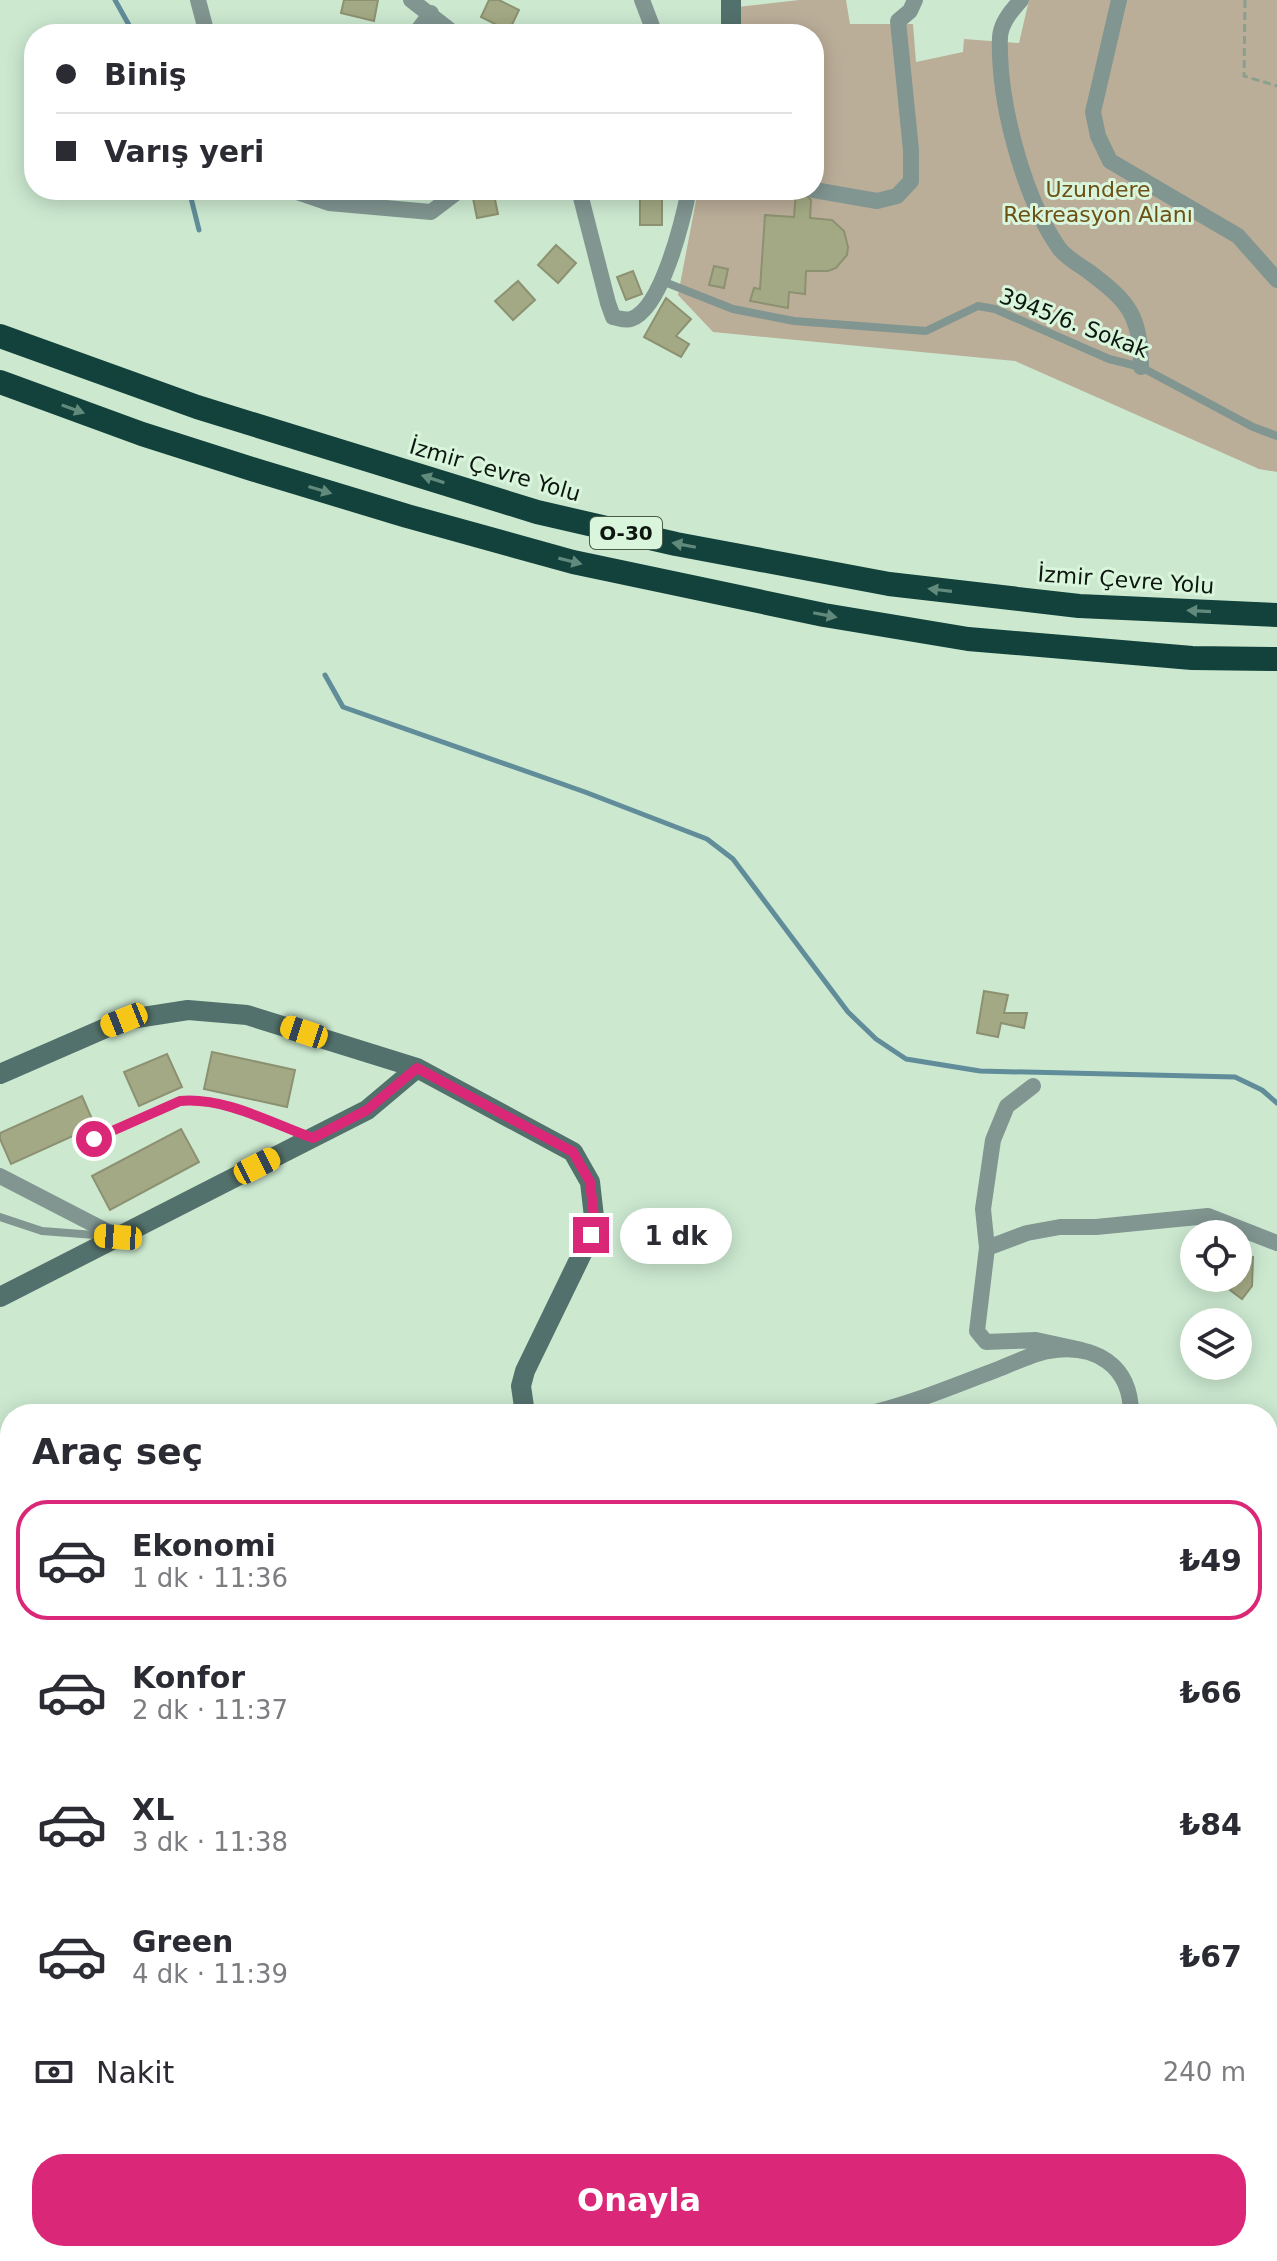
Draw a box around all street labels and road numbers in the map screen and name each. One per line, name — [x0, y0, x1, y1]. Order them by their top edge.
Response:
street label: 3945/6. Sokak — [996, 283, 1152, 363]
street label: İzmir Çevre Yolu — [407, 434, 583, 506]
road number: O-30 — [590, 517, 662, 549]
street label: İzmir Çevre Yolu — [1037, 561, 1215, 599]

